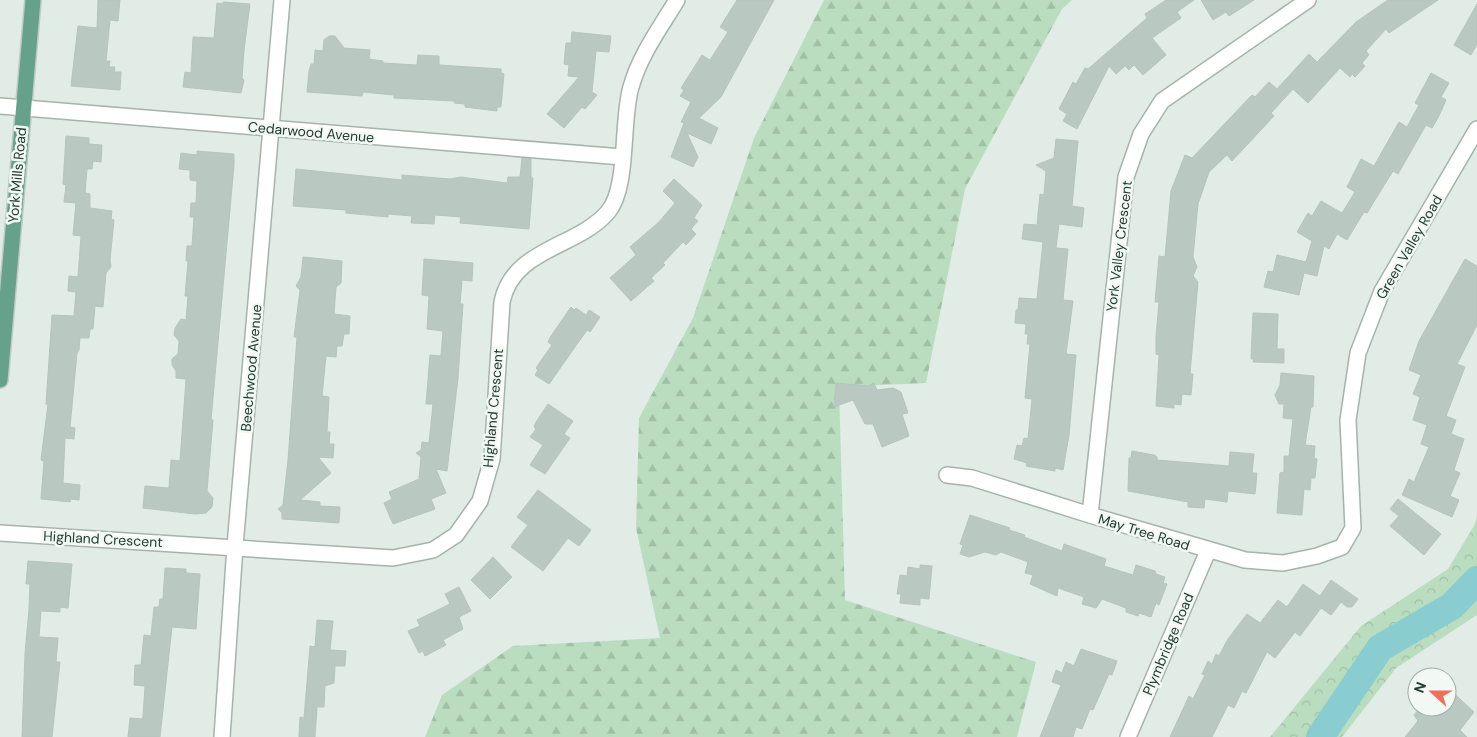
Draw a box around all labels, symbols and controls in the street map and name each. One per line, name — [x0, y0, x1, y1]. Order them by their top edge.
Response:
street label: Cedarwood Avenue — [247, 118, 375, 146]
street label: York Mills Road — [4, 126, 30, 224]
street label: York Valley Crescent — [1102, 179, 1136, 313]
street label: Green Valley Road — [1372, 192, 1446, 302]
street label: Beechwood Avenue — [236, 304, 266, 432]
street label: Highland Crescent — [479, 348, 507, 468]
street label: May Tree Road — [1096, 510, 1192, 554]
street label: Highland Crescent — [43, 527, 163, 551]
street label: Plymbridge Road — [1138, 590, 1198, 698]
north arrow — [1407, 667, 1457, 717]
text: N — [1410, 679, 1430, 695]

